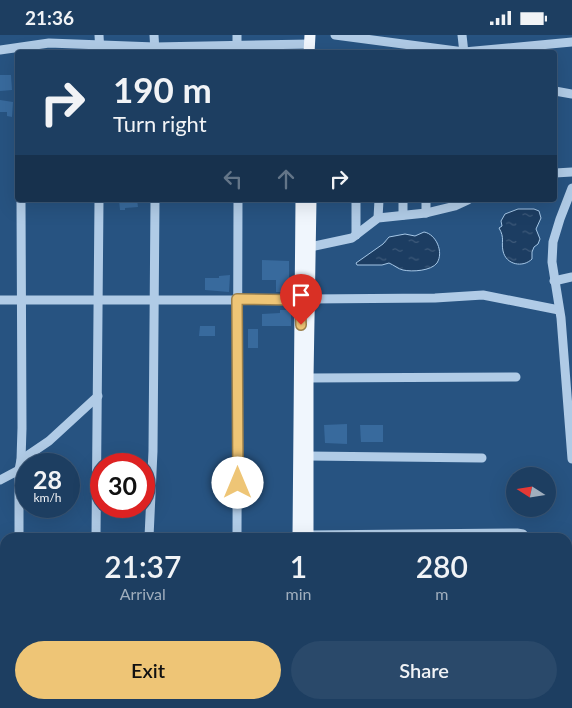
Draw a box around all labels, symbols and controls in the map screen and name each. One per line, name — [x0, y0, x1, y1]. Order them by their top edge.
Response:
text: 21:36 — [25, 6, 74, 29]
text: 190 m — [113, 68, 212, 110]
icon: right — [30, 70, 95, 135]
text: Turn right — [113, 110, 207, 137]
icon: left — [219, 165, 247, 193]
icon: ahead — [272, 165, 300, 193]
icon: right — [325, 165, 353, 193]
pin — [280, 274, 322, 325]
icon: arrive — [287, 281, 315, 309]
speed limit sign: 30 — [90, 453, 155, 518]
position arrow — [211, 456, 263, 508]
text: 28 — [33, 464, 62, 494]
north arrow — [506, 467, 556, 517]
map controls — [506, 467, 556, 517]
text: km/h — [33, 490, 62, 505]
text: 21:37 — [104, 548, 181, 584]
text: 1 — [290, 548, 307, 584]
text: 280 — [416, 548, 468, 584]
text: Arrival — [120, 584, 166, 603]
text: min — [286, 584, 311, 603]
text: m — [435, 584, 448, 603]
button: Exit — [15, 641, 281, 699]
button: Share — [291, 641, 557, 699]

